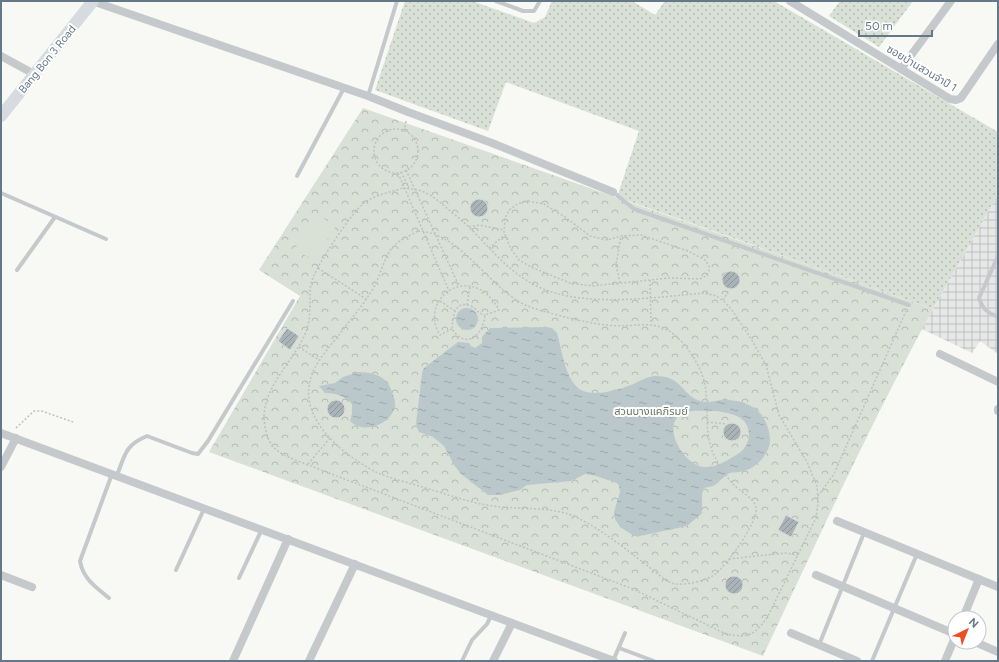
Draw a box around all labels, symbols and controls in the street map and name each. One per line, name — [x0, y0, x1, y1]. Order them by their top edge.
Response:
scale bar — [859, 12, 932, 38]
text: 50 m — [865, 19, 893, 33]
street label: Bang Bon 3 Road — [16, 23, 79, 96]
street label: ซอยบ้านสวนจำปี 1 — [884, 42, 959, 94]
park label: สวนบางแคภิรมย์ — [614, 405, 688, 418]
north arrow — [947, 610, 987, 650]
text: N — [966, 615, 981, 631]

